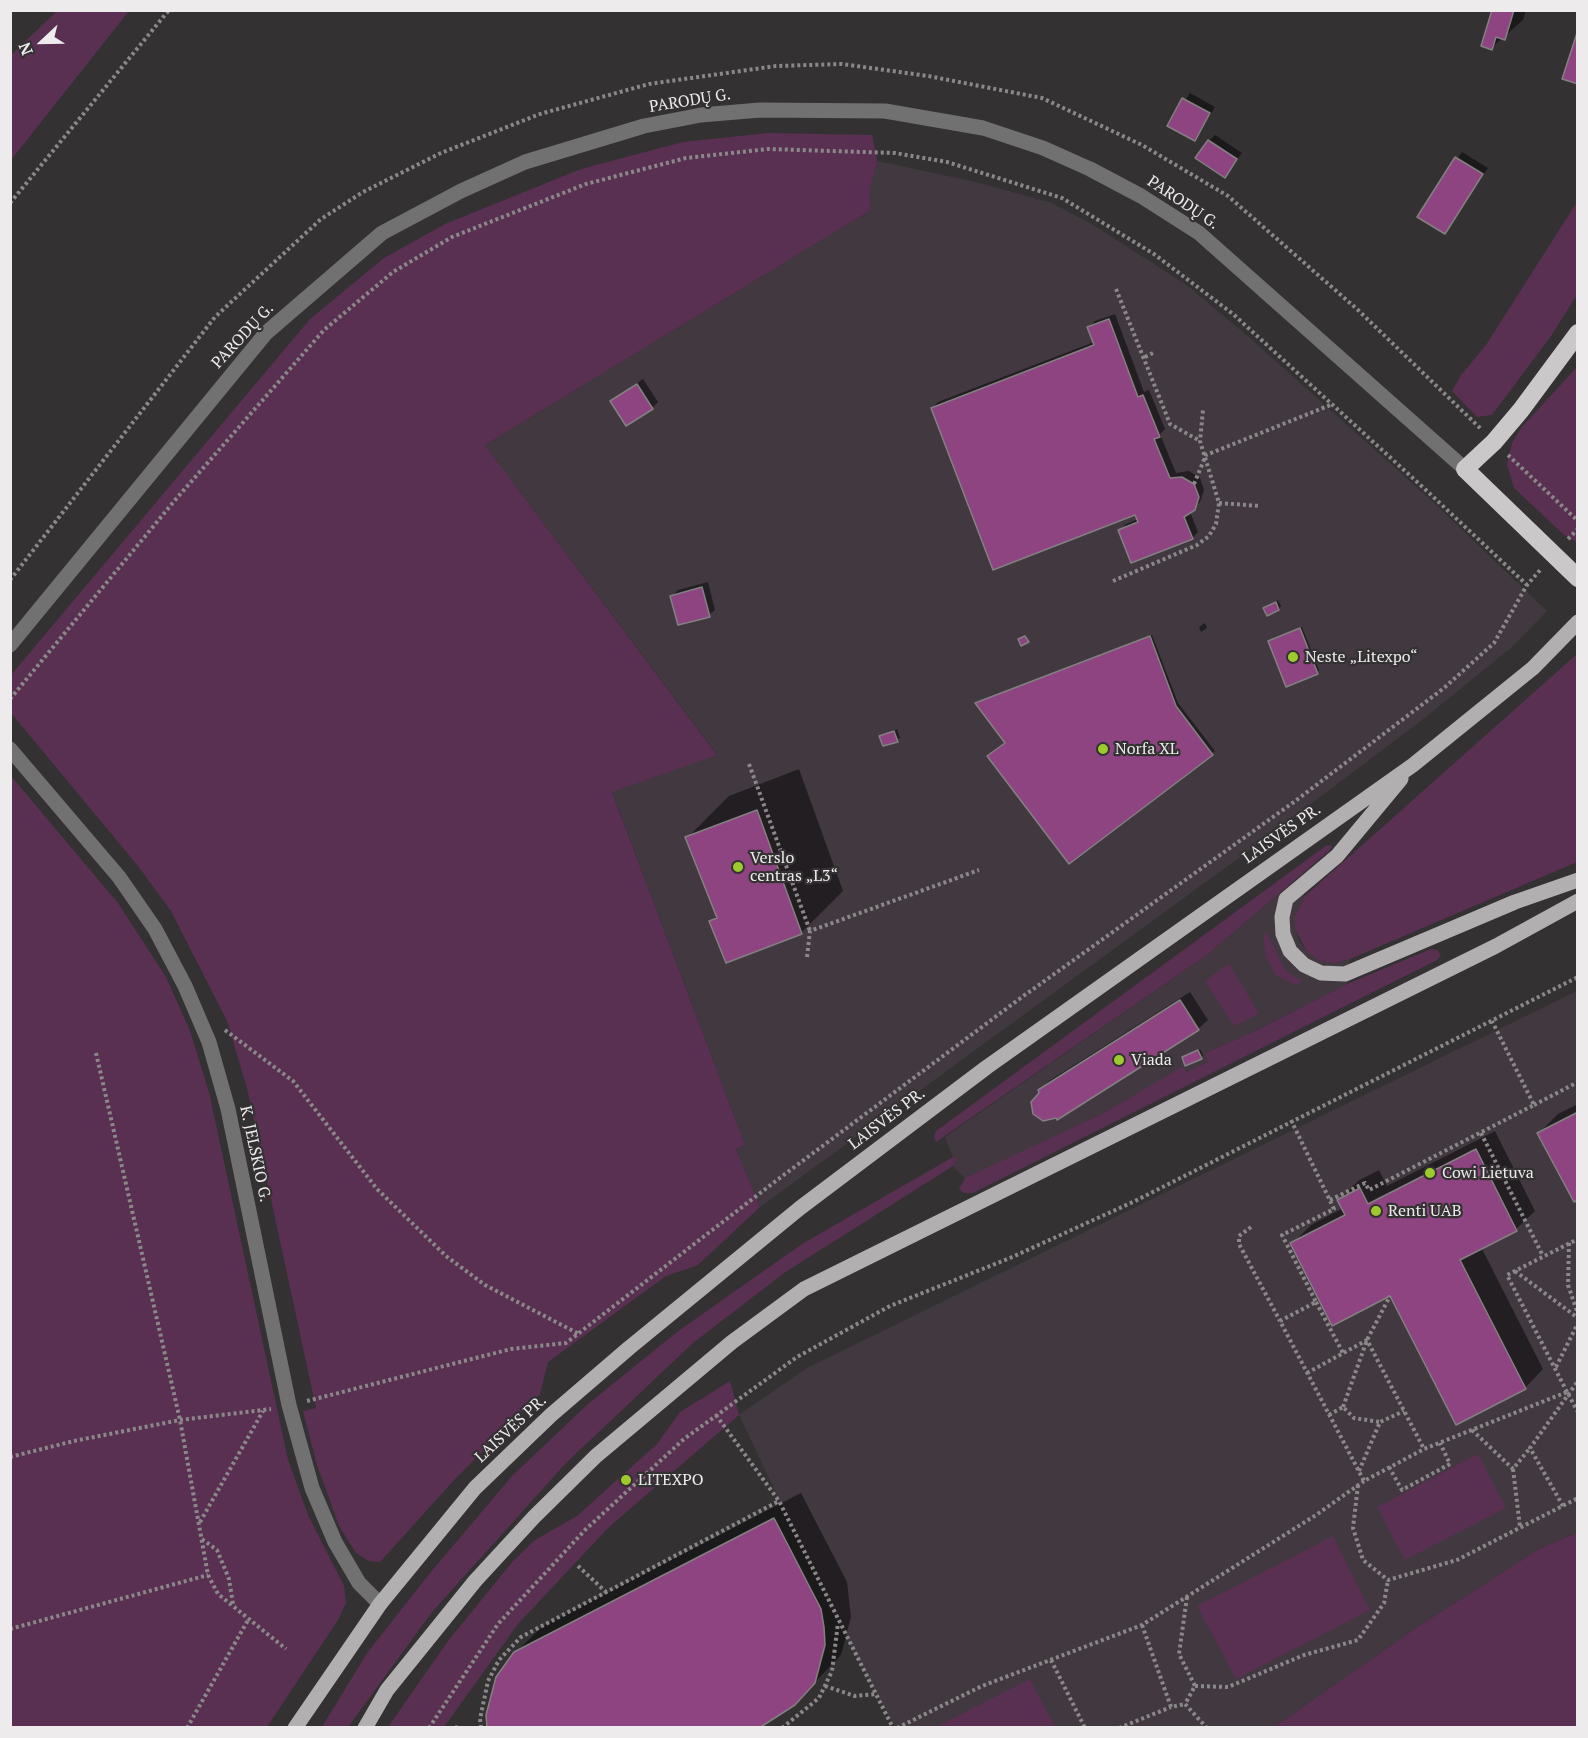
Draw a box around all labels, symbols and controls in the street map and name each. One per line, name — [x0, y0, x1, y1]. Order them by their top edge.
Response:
north arrow — [12, 12, 72, 72]
text: N — [13, 39, 38, 58]
street label: PARODŲ G. — [648, 85, 732, 117]
street label: PARODŲ G. — [1144, 172, 1222, 234]
street label: PARODŲ G. — [208, 299, 278, 373]
place label: Neste „Litexpo“ — [1305, 647, 1418, 667]
marker: Neste „Litexpo“ — [1286, 650, 1300, 664]
place label: Norfa XL — [1115, 739, 1179, 759]
marker: Norfa XL — [1096, 742, 1110, 756]
street label: LAISVĖS PR. — [1239, 800, 1325, 868]
place label: Verslo centras „L3“ — [750, 848, 838, 886]
marker: Verslo centras „L3“ — [731, 860, 745, 874]
place label: Viada — [1131, 1050, 1172, 1070]
marker: Viada — [1112, 1053, 1126, 1067]
street label: LAISVĖS PR. — [845, 1084, 929, 1154]
street label: K. JELSKIO G. — [235, 1104, 275, 1204]
place label: Cowi Lietuva — [1442, 1163, 1534, 1183]
marker: Cowi Lietuva — [1423, 1166, 1437, 1180]
place label: Renti UAB — [1388, 1201, 1462, 1221]
marker: Renti UAB — [1369, 1204, 1383, 1218]
street label: LAISVĖS PR. — [471, 1391, 551, 1467]
place label: LITEXPO — [638, 1470, 703, 1490]
marker: LITEXPO — [619, 1473, 633, 1487]

